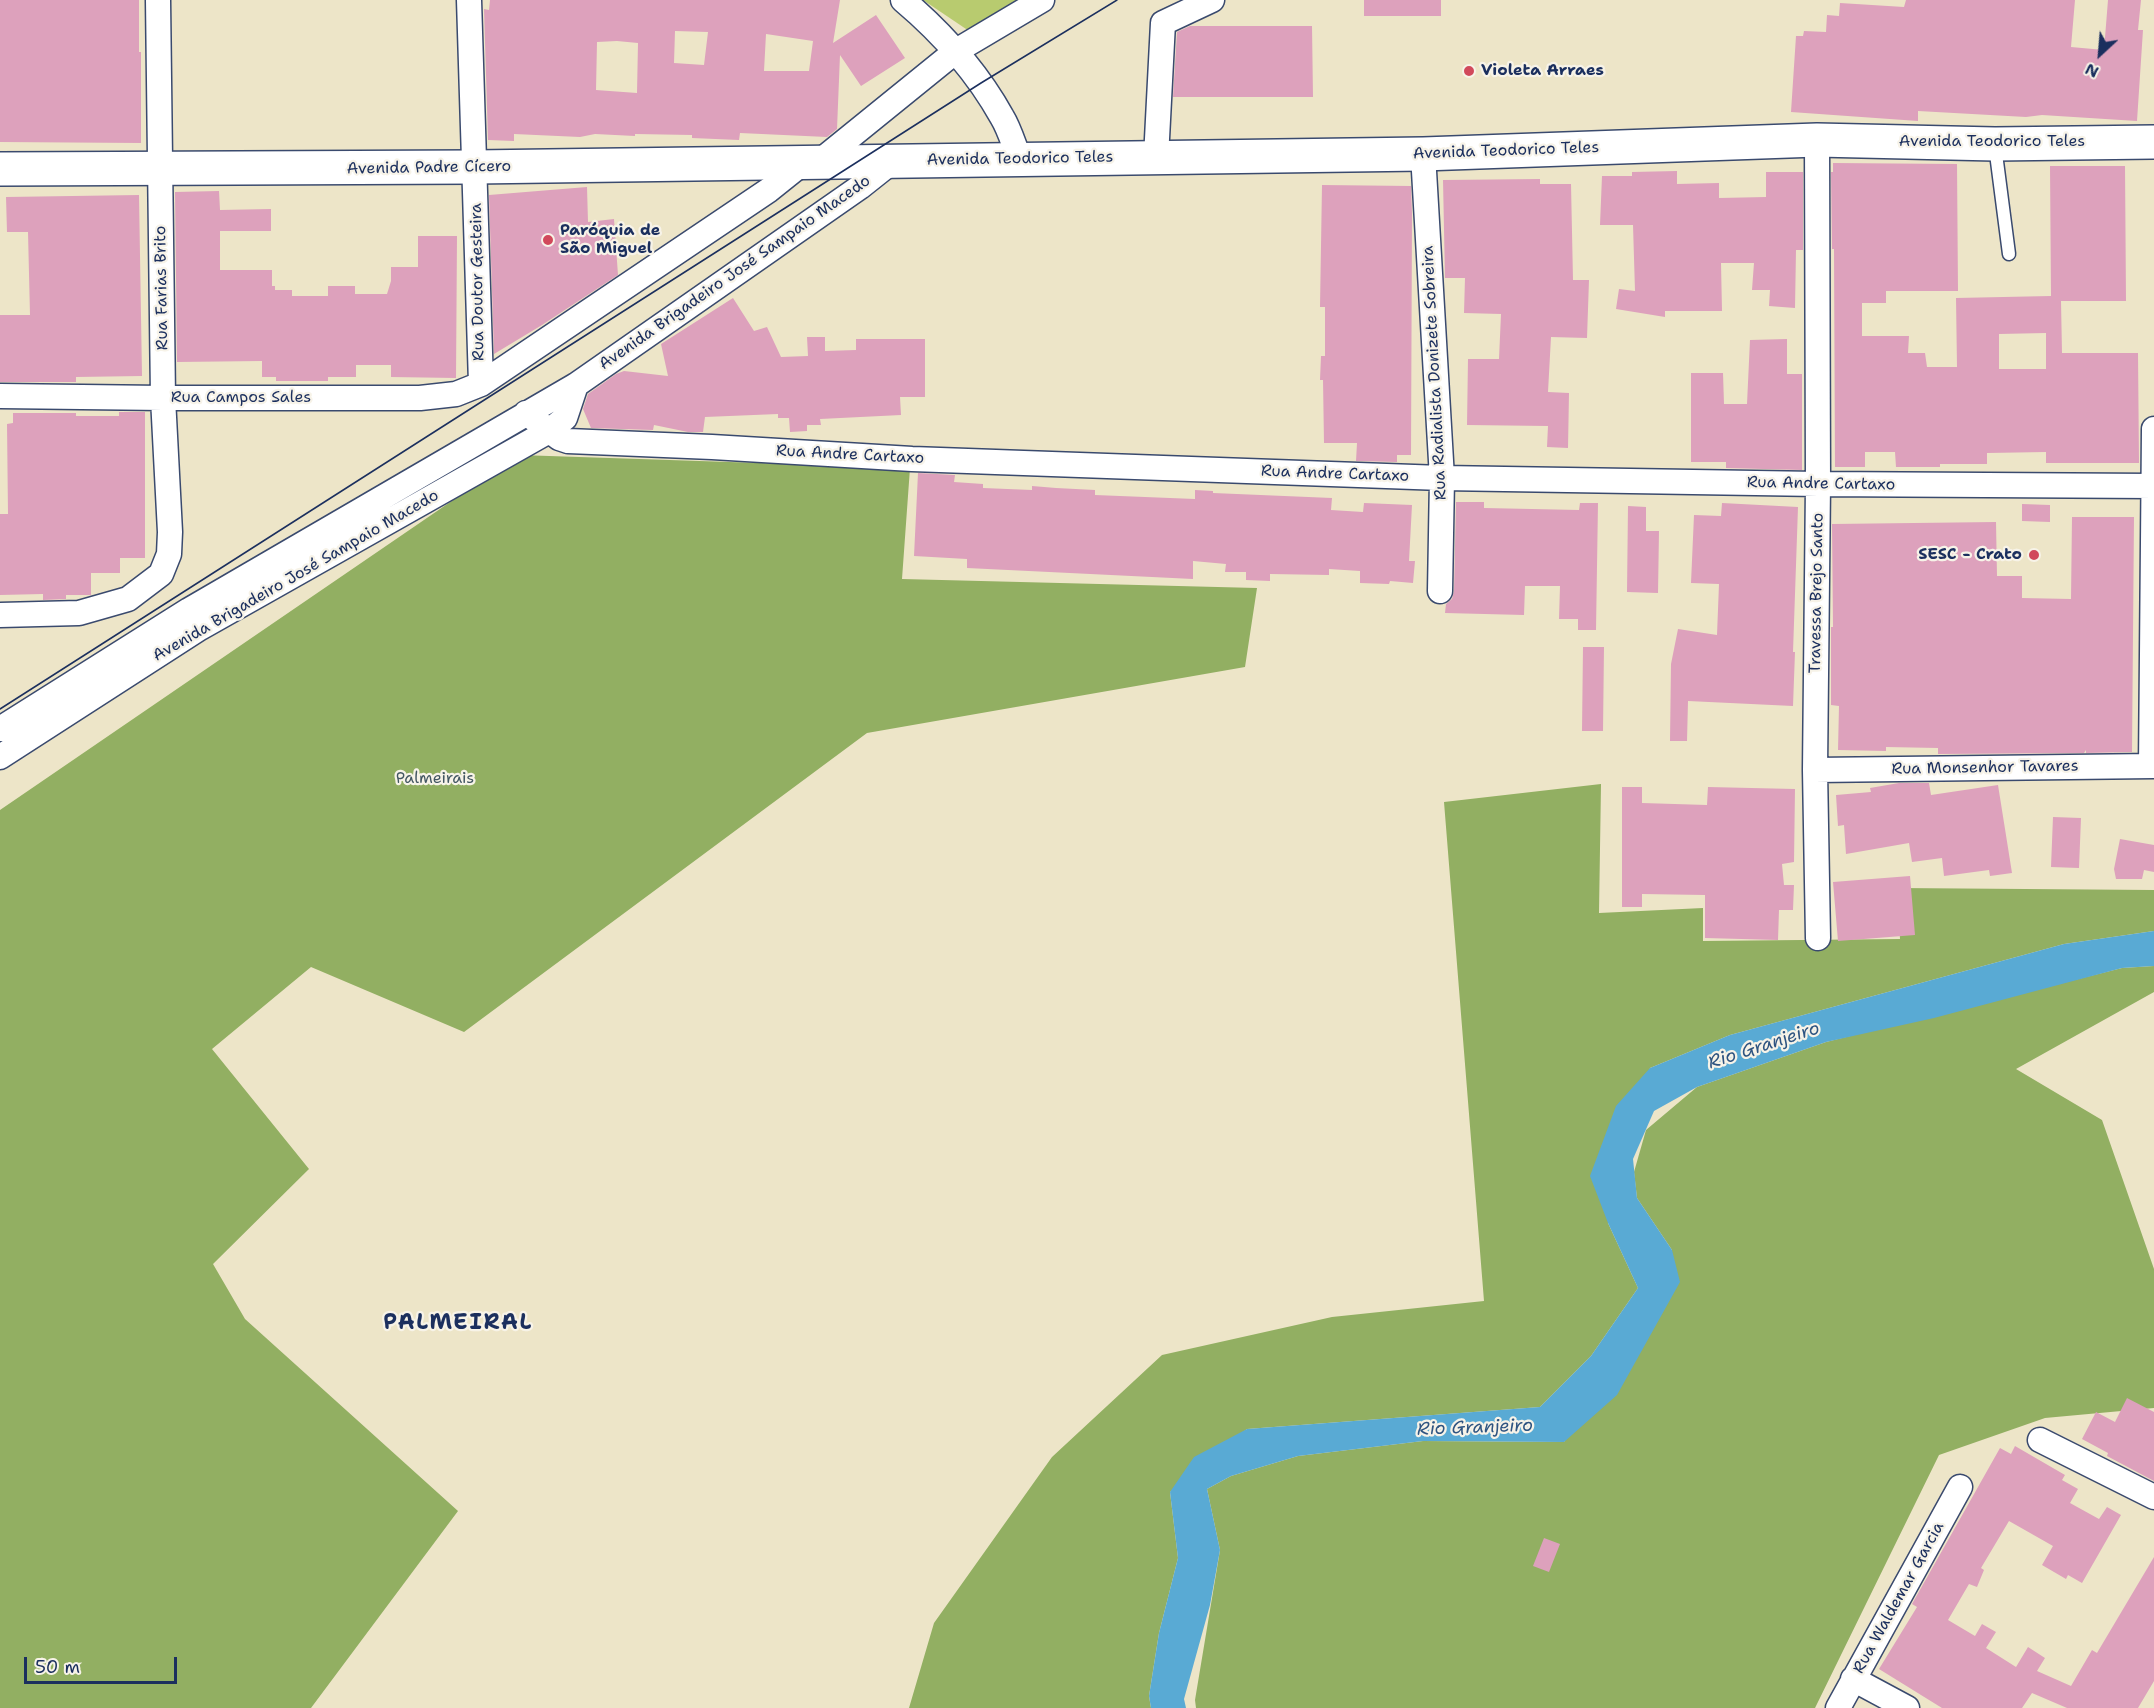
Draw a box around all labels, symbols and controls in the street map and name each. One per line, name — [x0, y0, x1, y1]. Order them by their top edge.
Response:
north arrow — [2070, 24, 2130, 84]
text: N — [2082, 58, 2102, 83]
place label: Violeta Arraes — [1481, 61, 1604, 81]
marker: Violeta Arraes — [1462, 64, 1476, 78]
street label: Avenida Teodorico Teles — [1899, 132, 2085, 152]
street label: Avenida Teodorico Teles — [1412, 138, 1600, 164]
street label: Avenida Teodorico Teles — [927, 148, 1113, 170]
street label: Avenida Padre Cícero — [347, 157, 511, 179]
street label: Avenida Brigadeiro José Sampaio Macedo — [596, 171, 874, 375]
street label: Rua Doutor Gesteira — [467, 203, 489, 361]
place label: Paróquia de São Miguel — [560, 221, 660, 259]
street label: Rua Farias Brito — [151, 226, 173, 350]
marker: Paróquia de São Miguel — [541, 233, 555, 247]
street label: Rua Radialista Donizete Sobreira — [1419, 245, 1451, 501]
street label: Rua Campos Sales — [171, 388, 311, 408]
street label: Rua Andre Cartaxo — [775, 442, 925, 468]
street label: Rua Andre Cartaxo — [1261, 462, 1409, 486]
street label: Rua Andre Cartaxo — [1747, 473, 1895, 495]
street label: Avenida Brigadeiro José Sampaio Macedo — [150, 486, 442, 666]
street label: Travessa Brejo Santo — [1806, 512, 1828, 674]
place label: SESC - Crato — [1918, 545, 2022, 565]
marker: SESC - Crato — [2027, 548, 2041, 562]
street label: Rua Monsenhor Tavares — [1891, 757, 2079, 779]
park label: Palmeirais — [396, 769, 474, 789]
water label: Rio Granjeiro — [1705, 1018, 1823, 1074]
district label: PALMEIRAL — [383, 1310, 533, 1336]
water label: Rio Granjeiro — [1417, 1415, 1533, 1441]
street label: Rua Waldemar Garcia — [1849, 1519, 1949, 1677]
scale bar — [27, 1645, 180, 1683]
text: 50 m — [35, 1655, 80, 1679]

